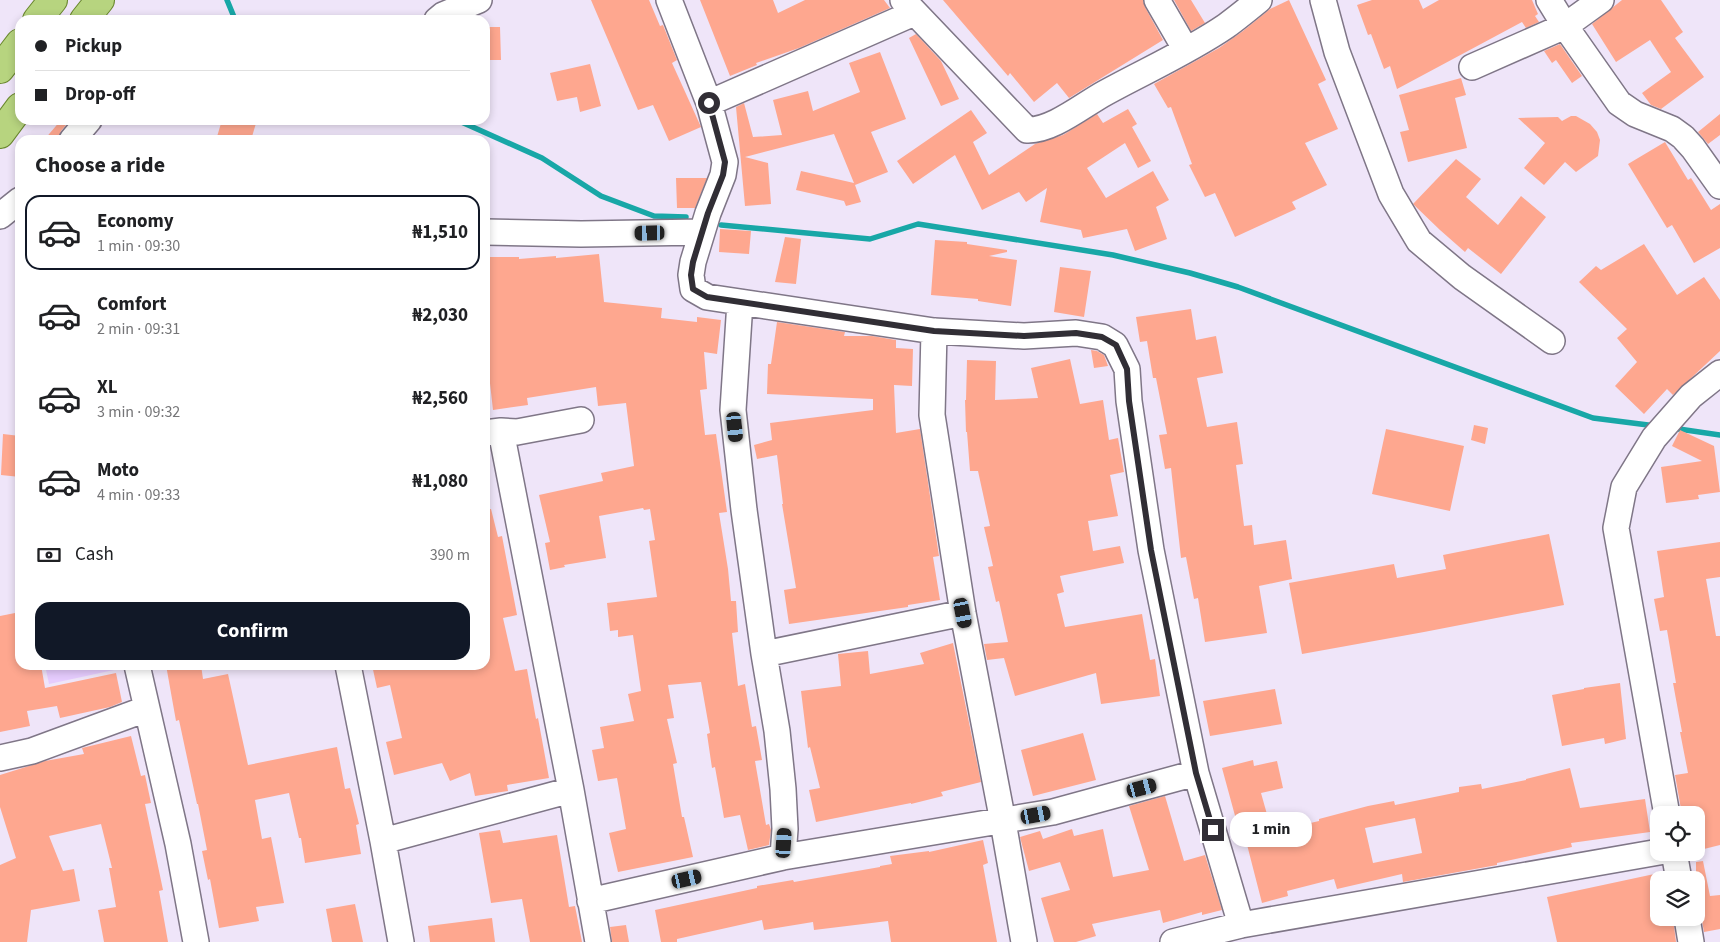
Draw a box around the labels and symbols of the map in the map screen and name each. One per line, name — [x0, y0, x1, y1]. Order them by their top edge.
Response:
route start — [698, 92, 720, 114]
car — [634, 225, 665, 241]
car — [725, 411, 744, 443]
car — [952, 597, 973, 629]
car — [1125, 777, 1158, 799]
car — [1019, 805, 1052, 825]
callout: 1 min — [1230, 812, 1313, 848]
route end — [1202, 819, 1224, 841]
car — [775, 828, 792, 858]
car — [670, 868, 703, 890]

